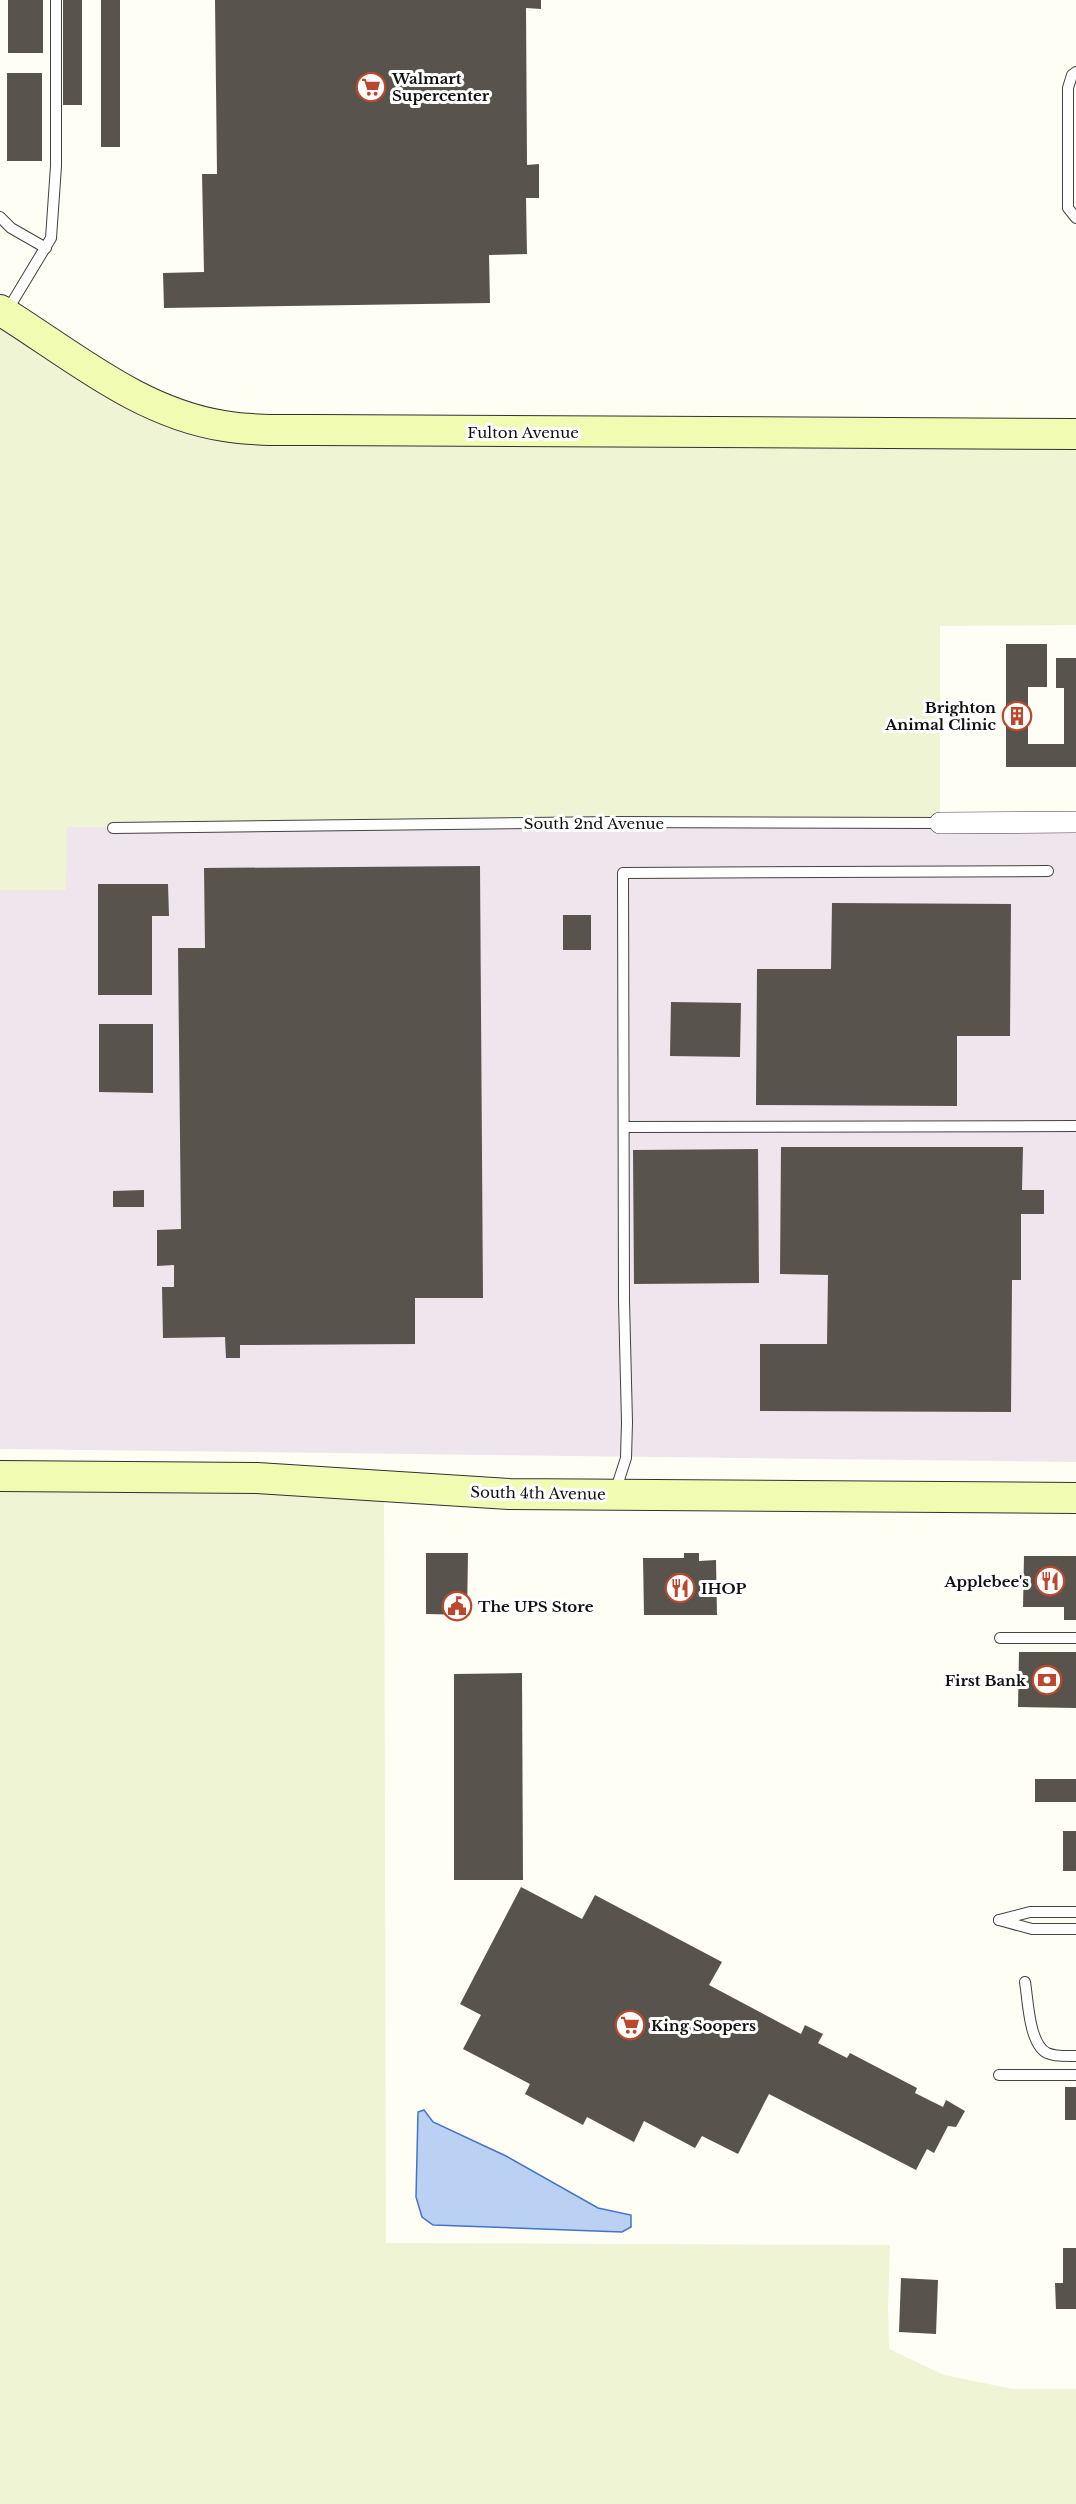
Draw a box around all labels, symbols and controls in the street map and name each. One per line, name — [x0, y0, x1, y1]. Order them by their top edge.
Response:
place label: Walmart Supercenter — [391, 69, 490, 105]
supermarket icon: Walmart Supercenter — [355, 71, 387, 103]
street label: Fulton Avenue — [467, 423, 579, 442]
place label: Brighton Animal Clinic — [884, 698, 997, 734]
building icon: Brighton Animal Clinic — [1001, 700, 1033, 732]
street label: South 2nd Avenue — [524, 814, 664, 833]
street label: South 4th Avenue — [470, 1482, 606, 1504]
restaurant icon: Applebee's — [1034, 1565, 1066, 1597]
restaurant icon: IHOP — [664, 1572, 696, 1604]
place label: Applebee's — [943, 1572, 1029, 1591]
place label: IHOP — [701, 1579, 746, 1598]
public building icon: The UPS Store — [441, 1590, 473, 1622]
place label: The UPS Store — [478, 1597, 594, 1616]
bank icon: First Bank — [1031, 1664, 1063, 1696]
place label: First Bank — [945, 1671, 1027, 1690]
supermarket icon: King Soopers — [614, 2009, 646, 2041]
place label: King Soopers — [651, 2016, 756, 2035]

